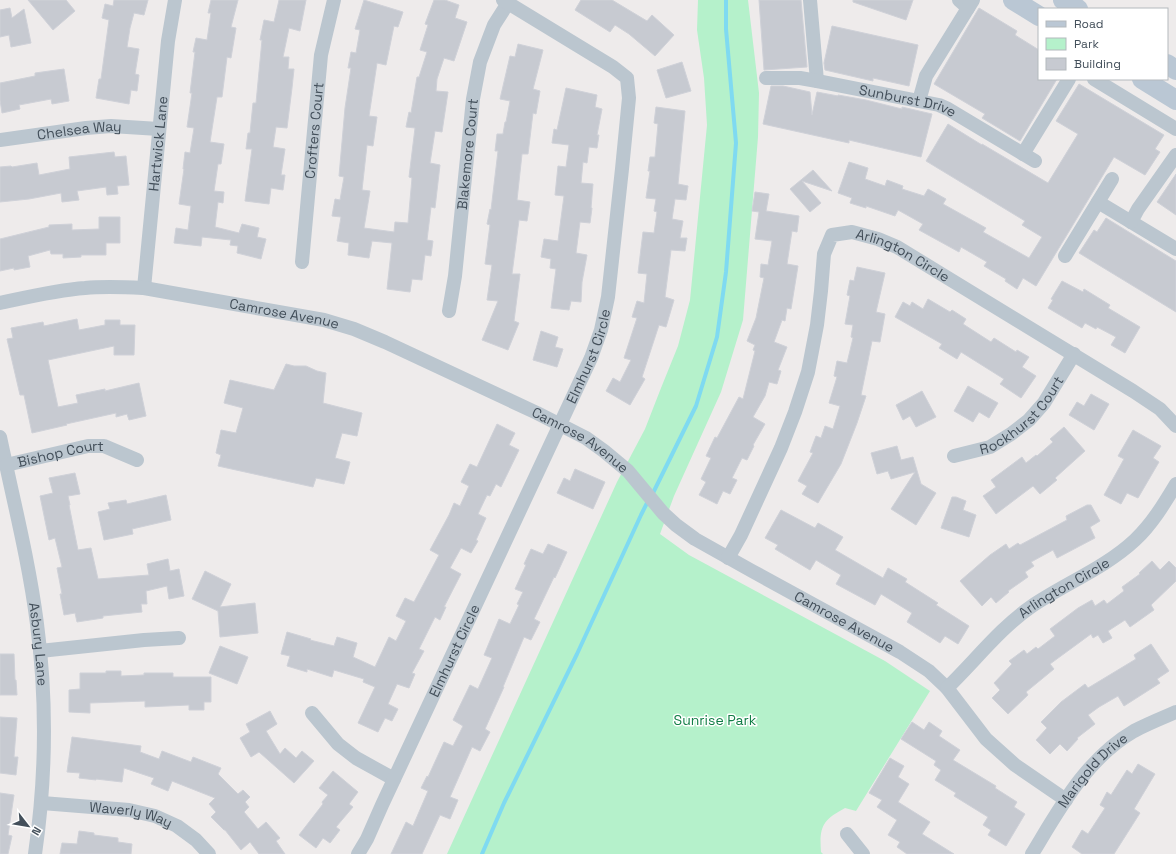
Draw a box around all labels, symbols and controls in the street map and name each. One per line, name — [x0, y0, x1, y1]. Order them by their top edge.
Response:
legend — [1038, 8, 1168, 80]
text: Road — [1074, 16, 1103, 32]
text: Park — [1074, 36, 1099, 52]
text: Building — [1074, 56, 1121, 72]
street label: Sunburst Drive — [858, 80, 960, 121]
street label: Crofters Court — [301, 81, 327, 180]
street label: Hartwick Lane — [144, 95, 172, 192]
street label: Blakemore Court — [453, 98, 482, 211]
street label: Chelsea Way — [36, 117, 122, 144]
street label: Arlington Circle — [854, 224, 953, 286]
street label: Camrose Avenue — [228, 294, 341, 333]
street label: Elmhurst Circle — [562, 307, 614, 406]
street label: Rockhurst Court — [978, 373, 1067, 458]
street label: Camrose Avenue — [529, 403, 632, 477]
street label: Bishop Court — [16, 436, 104, 471]
street label: Arlington Circle — [1015, 553, 1113, 622]
street label: Camrose Avenue — [791, 587, 898, 656]
street label: Asbury Lane — [25, 601, 52, 687]
street label: Elmhurst Circle — [425, 601, 484, 700]
park label: Sunrise Park — [674, 711, 757, 729]
street label: Marigold Drive — [1054, 729, 1131, 811]
street label: Waverly Way — [89, 798, 175, 832]
north arrow — [8, 806, 48, 846]
text: N — [29, 824, 44, 838]

